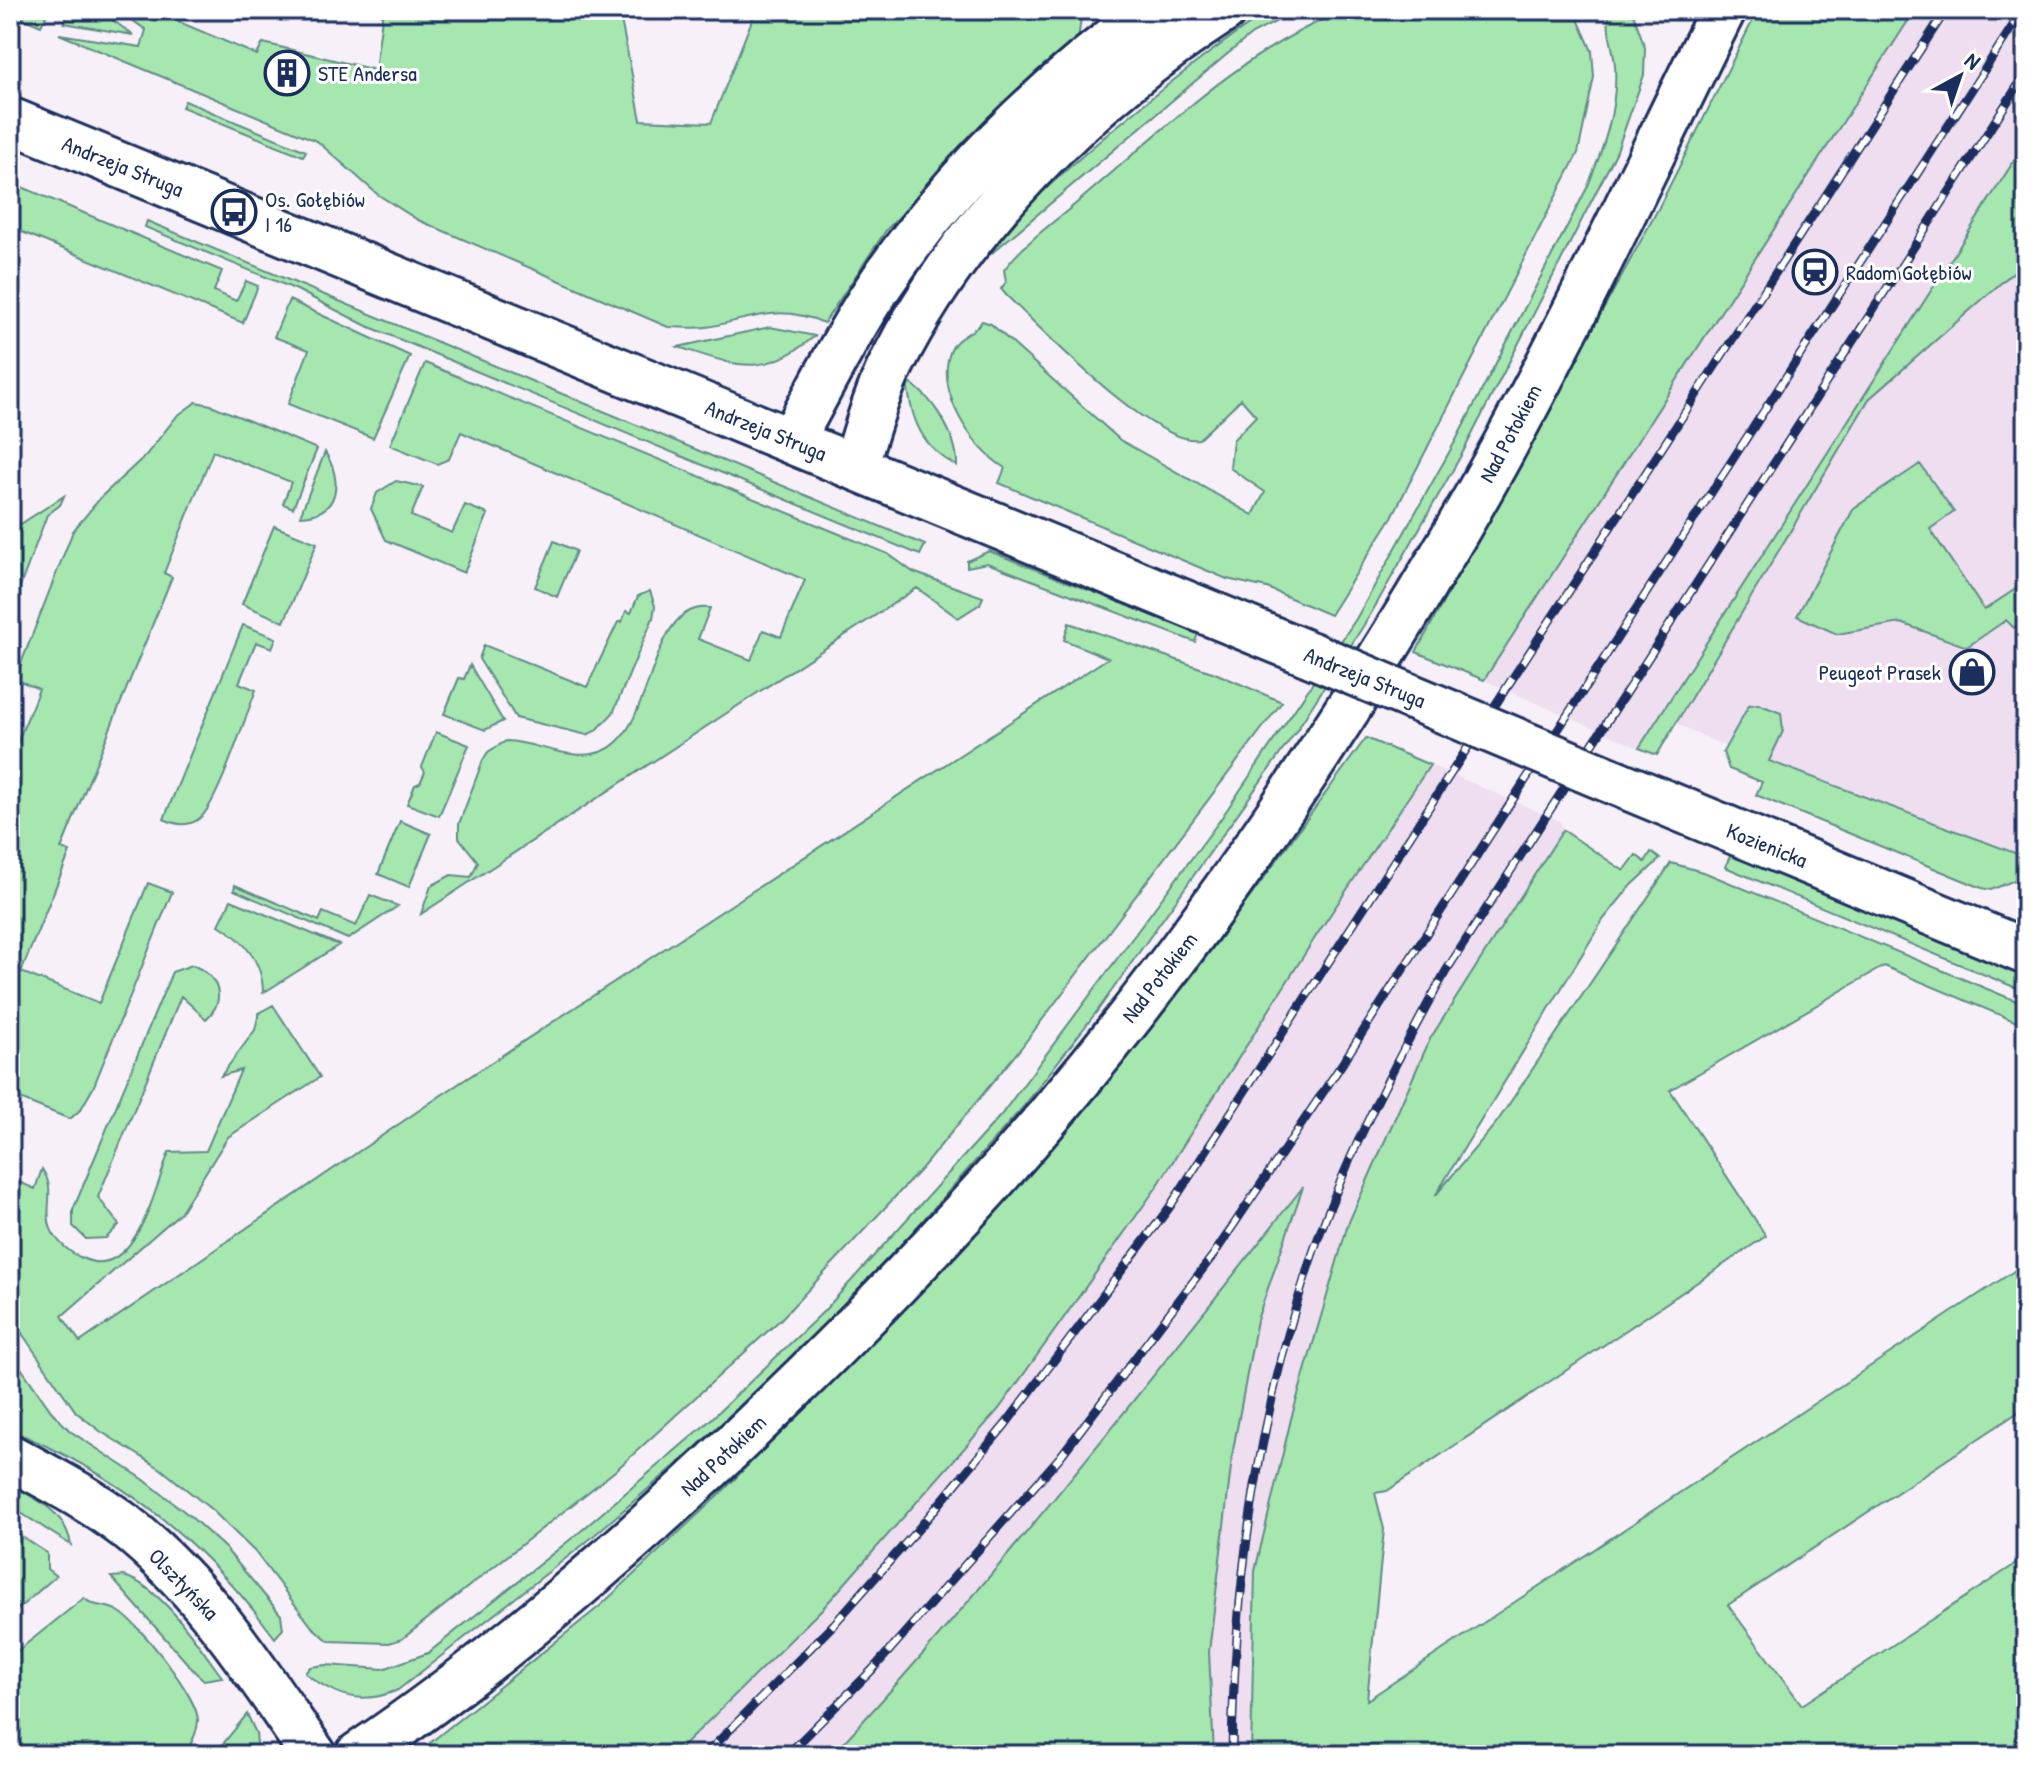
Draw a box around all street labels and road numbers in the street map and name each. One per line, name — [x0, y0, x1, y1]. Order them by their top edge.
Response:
street label: Andrzeja Struga — [58, 128, 188, 204]
street label: Nad Potokiem — [1471, 378, 1549, 488]
street label: Andrzeja Struga — [701, 392, 831, 468]
street label: Andrzeja Struga — [1300, 639, 1430, 715]
street label: Kozienicka — [1722, 815, 1812, 875]
street label: Nad Potokiem — [1114, 925, 1204, 1029]
street label: Nad Potokiem — [673, 1407, 773, 1503]
street label: Olsztyńska — [142, 1542, 226, 1627]

